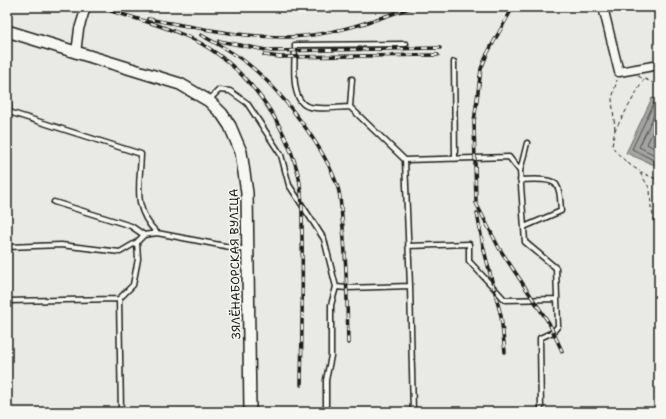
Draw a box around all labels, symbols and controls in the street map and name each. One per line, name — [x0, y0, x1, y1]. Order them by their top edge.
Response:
street label: ЗЯЛЁНАБОРСКАЯ ВУЛІЦА — [226, 188, 244, 339]

